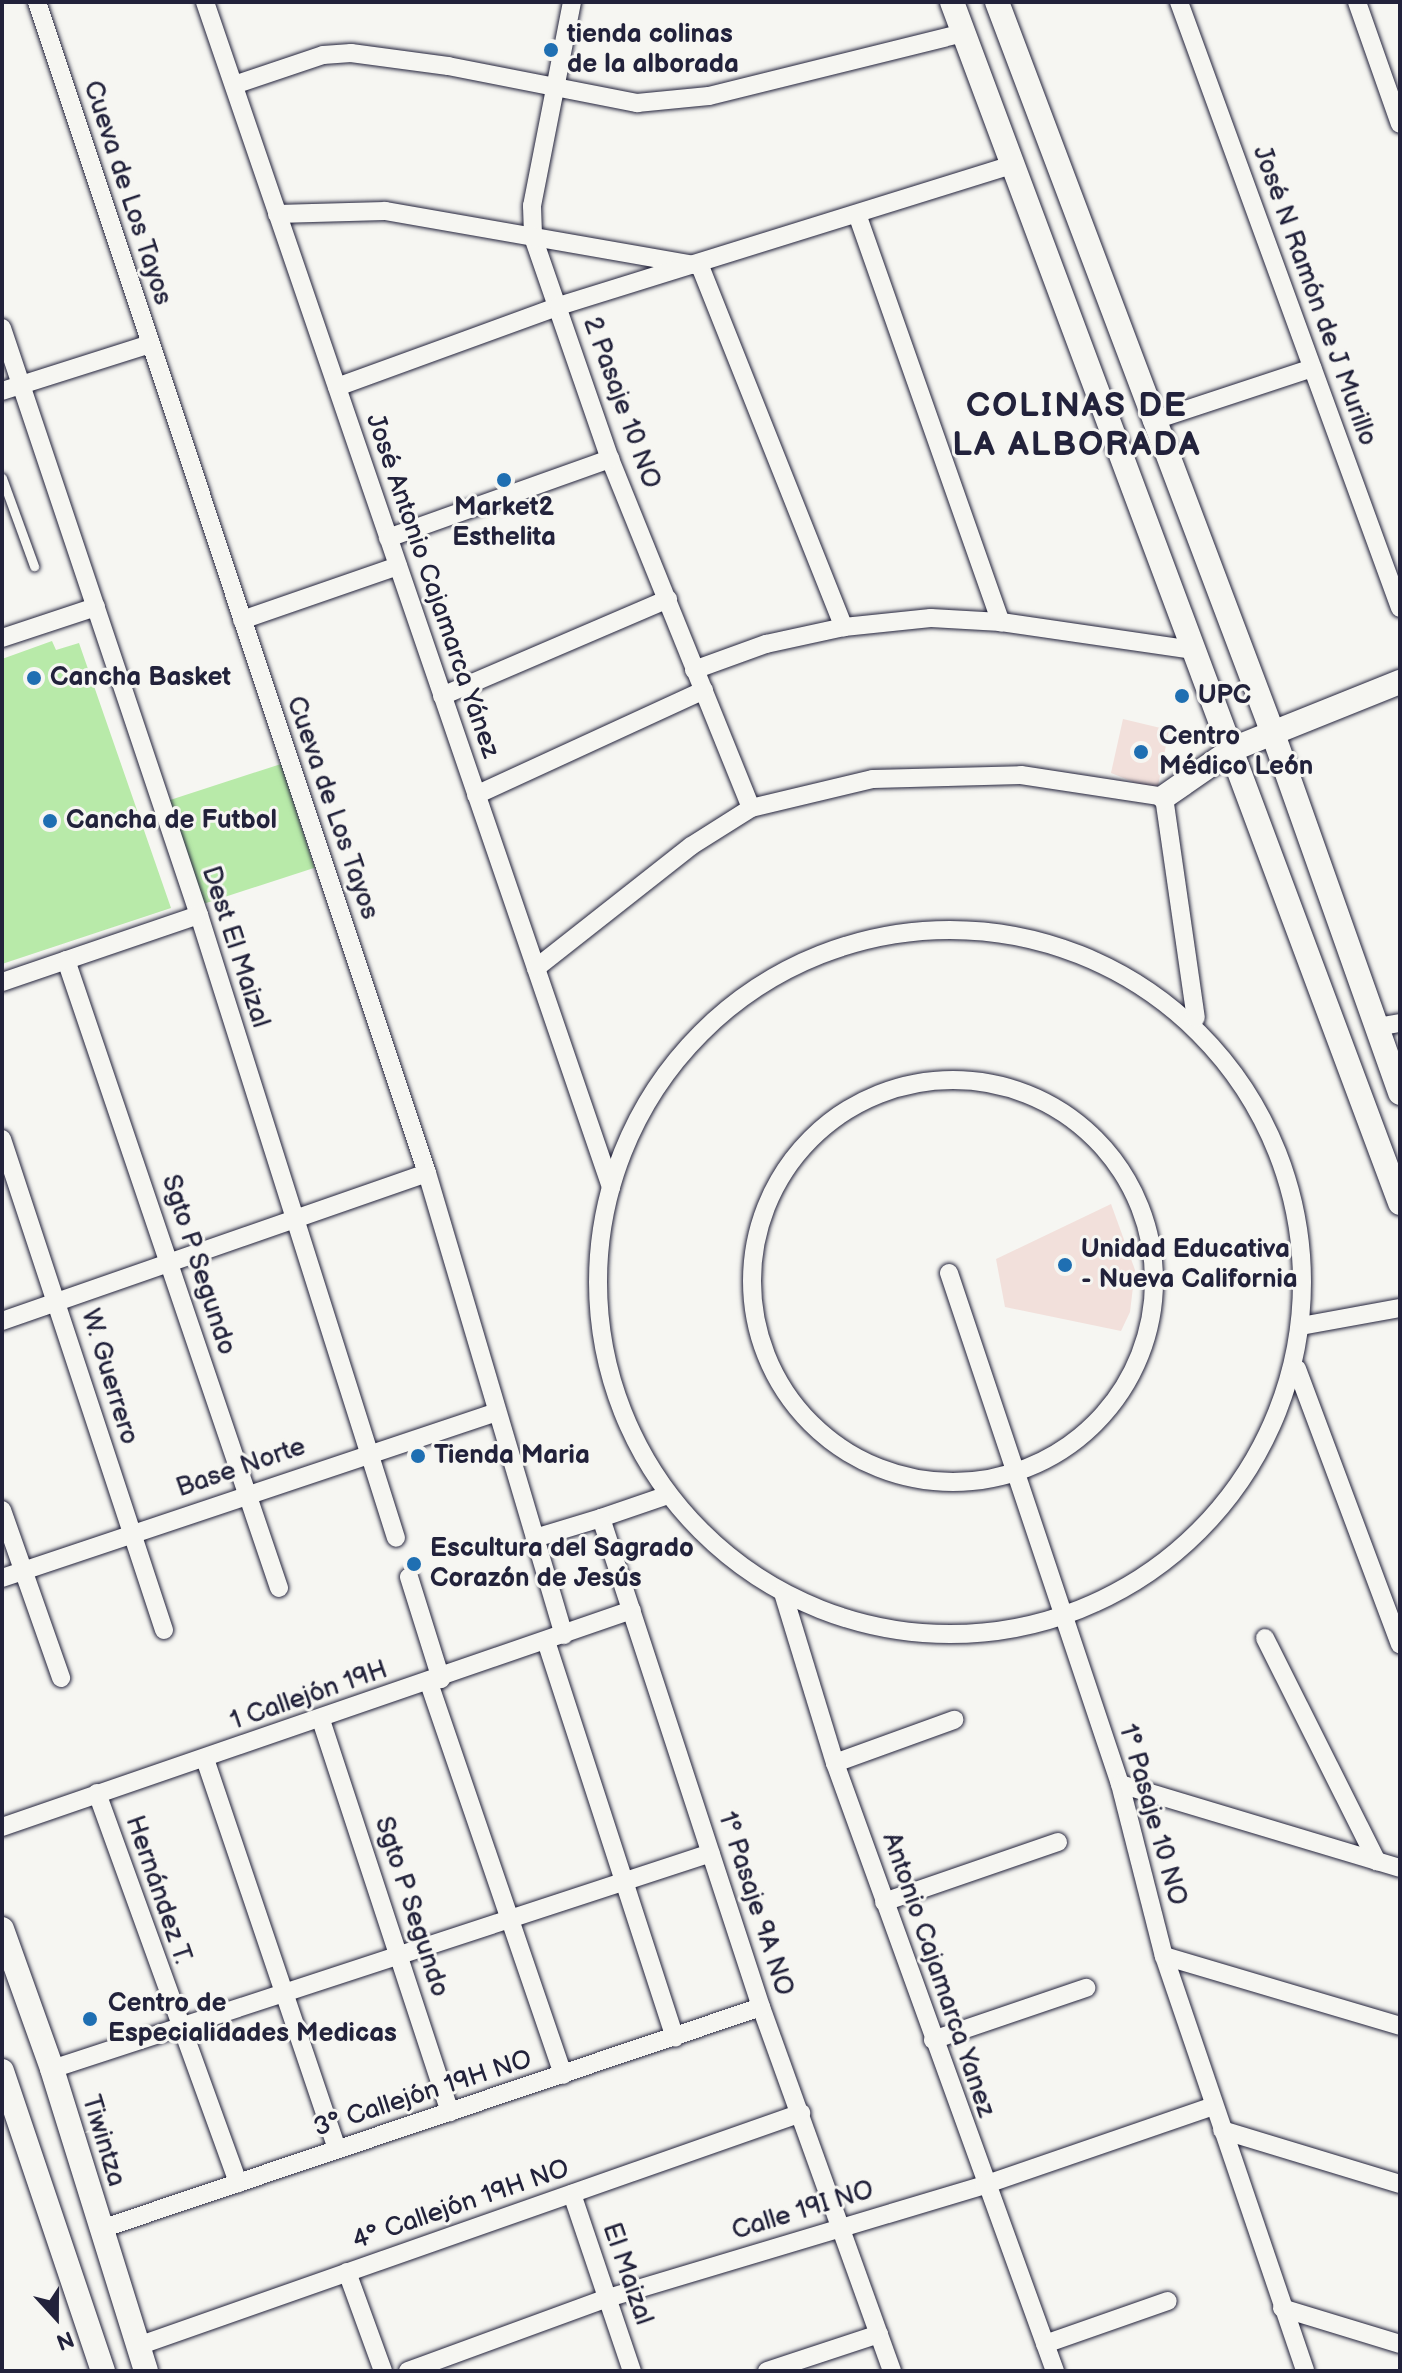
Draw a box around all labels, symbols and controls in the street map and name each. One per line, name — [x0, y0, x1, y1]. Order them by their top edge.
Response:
place label: tienda colinas de la alborada — [567, 19, 739, 80]
marker: tienda colinas de la alborada — [542, 41, 560, 59]
street label: Cueva de Los Tayos — [76, 77, 178, 309]
street label: José N Ramón de J Murillo — [1245, 141, 1383, 451]
street label: 2 Pasaje 10 NO — [576, 313, 666, 493]
district label: COLINAS DE LA ALBORADA — [952, 385, 1202, 464]
street label: José Antonio Cajamarca Yánez — [358, 409, 506, 763]
marker: Market2 Esthelita — [495, 471, 513, 489]
place label: Market2 Esthelita — [452, 492, 556, 554]
place label: Cancha Basket — [50, 662, 231, 694]
marker: Cancha Basket — [25, 669, 43, 687]
place label: UPC — [1198, 680, 1251, 712]
marker: UPC — [1173, 687, 1191, 705]
street label: Cueva de Los Tayos — [279, 692, 385, 924]
place label: Centro Médico León — [1159, 721, 1313, 782]
marker: Centro Médico León — [1130, 741, 1152, 763]
place label: Cancha de Futbol — [66, 805, 277, 837]
marker: Cancha de Futbol — [41, 812, 59, 830]
street label: Dest El Maizal — [194, 862, 276, 1032]
street label: Sgto P Segundo — [154, 1171, 242, 1359]
place label: Unidad Educativa - Nueva California — [1081, 1234, 1298, 1296]
marker: Unidad Educativa - Nueva California — [1056, 1256, 1074, 1274]
street label: W. Guerrero — [74, 1305, 144, 1449]
street label: Base Norte — [172, 1431, 310, 1505]
place label: Tienda Maria — [434, 1440, 590, 1472]
marker: Tienda Maria — [409, 1447, 427, 1465]
place label: Escultura del Sagrado Corazón de Jesús — [430, 1533, 694, 1594]
marker: Escultura del Sagrado Corazón de Jesús — [405, 1555, 423, 1573]
street label: 1 Callejón 19H — [226, 1655, 392, 1737]
street label: 1° Pasaje 10 NO — [1111, 1721, 1193, 1909]
street label: 1º Pasaje 9A NO — [711, 1808, 799, 2000]
street label: Hernández T. — [118, 1811, 198, 1969]
street label: Sgto P Segundo — [367, 1813, 455, 2001]
street label: Antonio Cajamarca Yanez — [874, 1828, 1002, 2122]
place label: Centro de Especialidades Medicas — [108, 1988, 397, 2050]
marker: Centro de Especialidades Medicas — [79, 2008, 101, 2030]
street label: 3° Callejón 19H NO — [310, 2044, 536, 2144]
street label: Tiwintza — [74, 2092, 132, 2190]
street label: 4° Callejón 19H NO — [349, 2153, 573, 2257]
street label: Calle 19I NO — [728, 2175, 878, 2247]
street label: El Maizal — [595, 2219, 659, 2329]
north arrow — [16, 2277, 96, 2357]
text: N — [52, 2324, 77, 2355]

